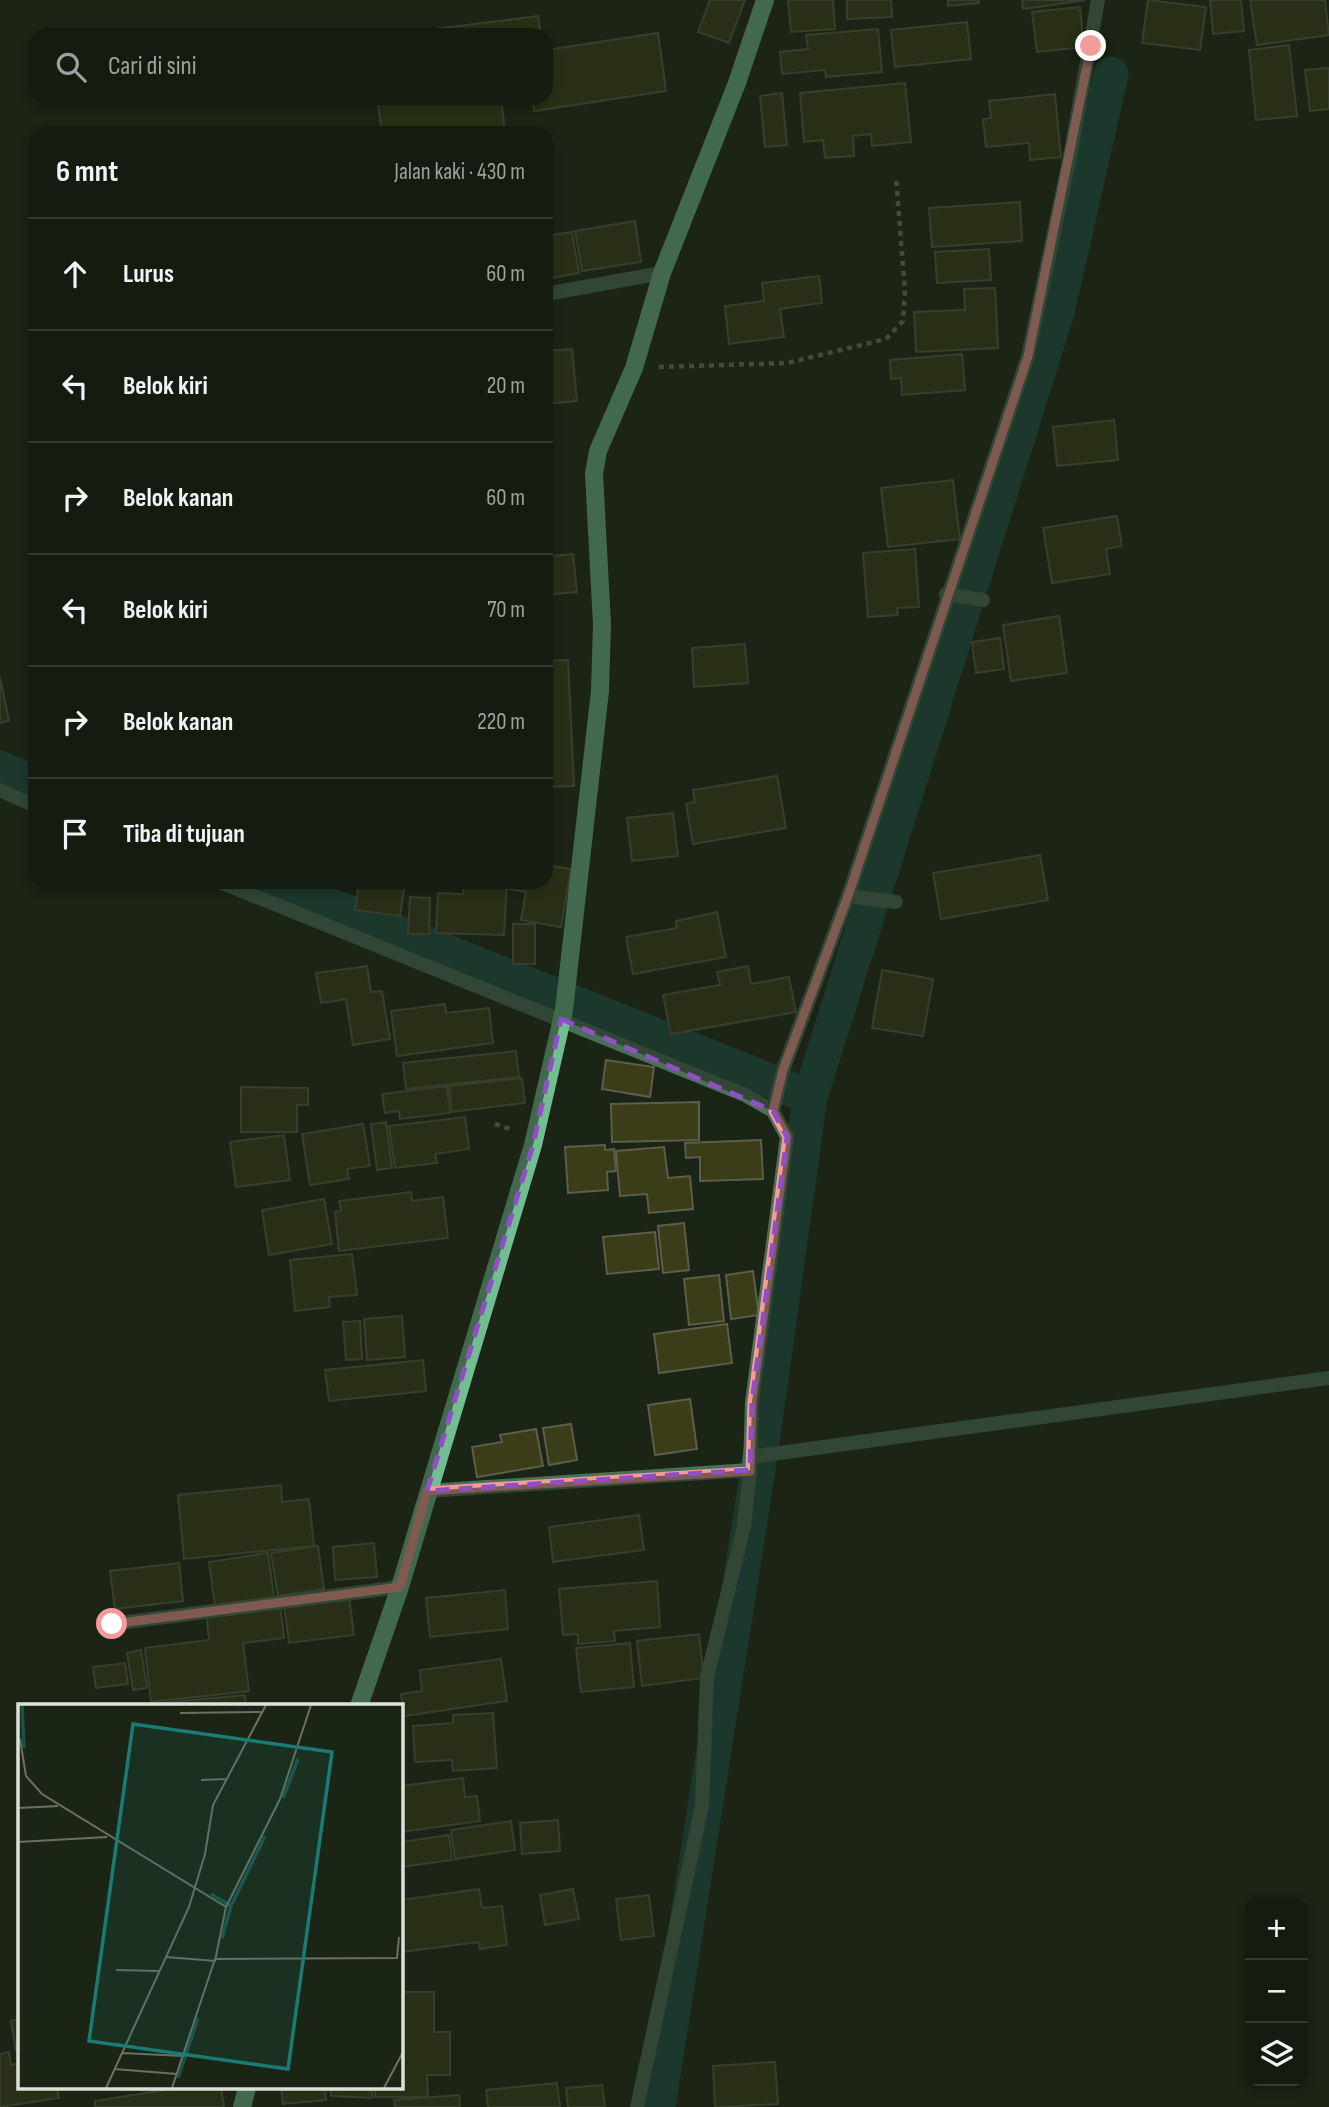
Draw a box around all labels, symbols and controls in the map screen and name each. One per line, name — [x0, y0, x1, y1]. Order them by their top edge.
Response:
search box — [28, 28, 553, 105]
route end — [1075, 30, 1106, 61]
icon: search — [52, 48, 90, 86]
text: Cari di sini — [108, 51, 197, 82]
text: 6 mnt — [56, 154, 118, 190]
text: Jalan kaki · 430 m — [394, 158, 525, 186]
icon: ahead — [56, 255, 94, 293]
text: Lurus — [123, 259, 174, 290]
text: 60 m — [486, 260, 525, 288]
icon: left — [56, 367, 94, 405]
text: Belok kiri — [123, 371, 208, 402]
text: 20 m — [487, 372, 525, 400]
icon: right — [56, 479, 94, 517]
text: Belok kanan — [123, 483, 233, 514]
text: 60 m — [486, 484, 525, 512]
icon: left — [56, 591, 94, 629]
text: Belok kiri — [123, 595, 208, 626]
text: 70 m — [487, 596, 525, 624]
icon: right — [56, 703, 94, 741]
text: Belok kanan — [123, 707, 233, 738]
text: 220 m — [477, 708, 525, 736]
icon: arrive — [56, 815, 94, 853]
text: Tiba di tujuan — [123, 819, 245, 850]
route start — [96, 1608, 127, 1639]
inset map — [18, 1704, 402, 2090]
map controls — [1245, 1897, 1308, 2086]
button: + — [1245, 1897, 1308, 1960]
button: − — [1245, 1960, 1308, 2023]
button: layers — [1245, 2023, 1308, 2086]

